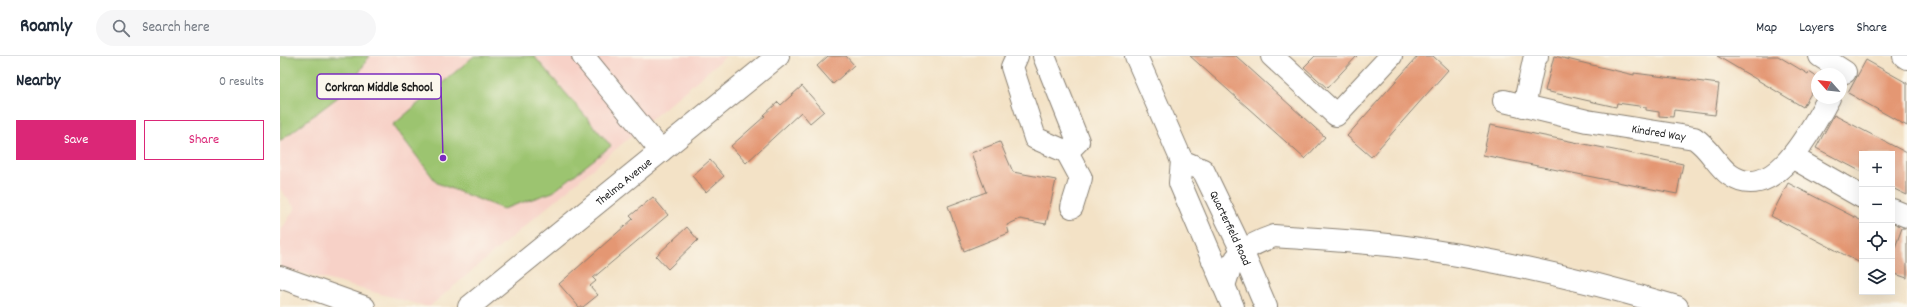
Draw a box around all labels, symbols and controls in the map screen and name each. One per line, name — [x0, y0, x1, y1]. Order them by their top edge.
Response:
search box — [96, 10, 376, 46]
text: Roamly — [20, 14, 72, 41]
icon: search — [110, 17, 132, 39]
text: Search here — [142, 17, 210, 39]
text: Map — [1756, 18, 1777, 38]
text: Layers — [1799, 18, 1834, 38]
text: Share — [1856, 18, 1887, 38]
north arrow — [1811, 68, 1847, 104]
text: Nearby — [16, 70, 60, 94]
text: 0 results — [219, 73, 264, 92]
callout: Corkran Middle School — [317, 74, 441, 99]
text: Corkran Middle School — [325, 79, 434, 98]
button: Save — [16, 120, 136, 160]
button: Share — [144, 120, 264, 160]
street label: Kindred Way — [1630, 121, 1688, 147]
map controls — [1859, 151, 1895, 295]
button: + — [1859, 151, 1895, 187]
street label: Thelma Avenue — [593, 155, 656, 211]
button: − — [1859, 187, 1895, 223]
street label: Quarterfield Road — [1204, 188, 1254, 269]
button: locate — [1859, 223, 1895, 259]
button: layers — [1859, 259, 1895, 295]

